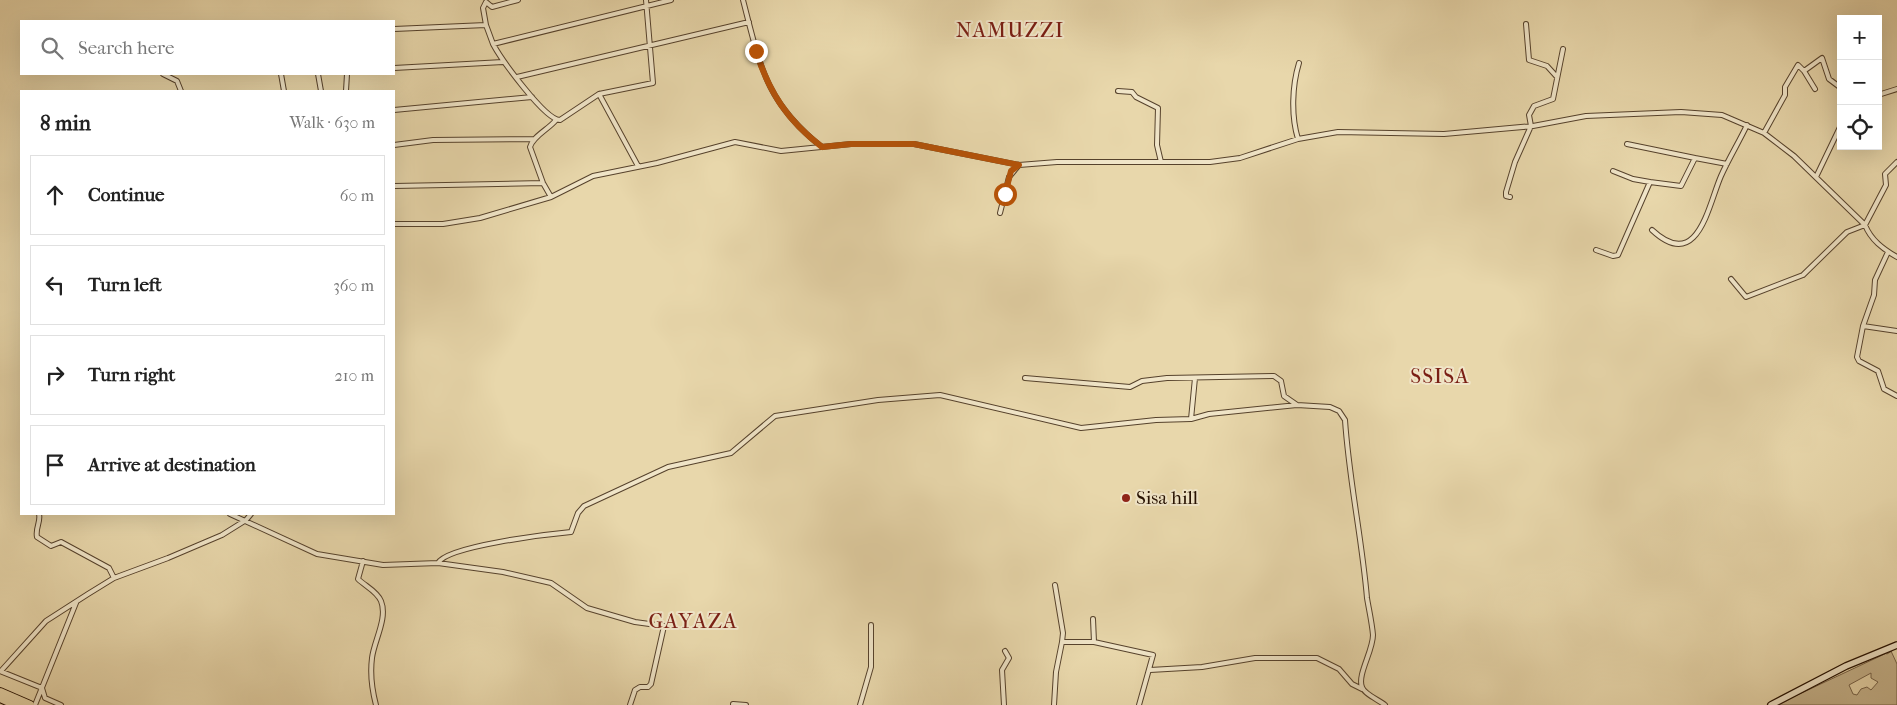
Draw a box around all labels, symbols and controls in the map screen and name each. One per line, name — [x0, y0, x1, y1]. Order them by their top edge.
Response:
map controls — [1837, 15, 1882, 150]
button: + — [1837, 15, 1882, 60]
district label: NAMUZZI — [956, 18, 1064, 42]
search box — [20, 20, 395, 75]
icon: search — [38, 34, 66, 62]
text: Search here — [78, 37, 174, 59]
route end — [745, 40, 768, 63]
button: − — [1837, 60, 1882, 105]
button: locate — [1837, 105, 1882, 150]
text: 8 min — [40, 111, 91, 135]
text: Walk · 630 m — [289, 113, 375, 132]
icon: ahead — [41, 181, 69, 209]
route start — [994, 183, 1017, 206]
text: Continue — [88, 184, 164, 206]
text: 60 m — [340, 186, 374, 205]
icon: left — [41, 271, 69, 299]
text: Turn left — [88, 274, 162, 296]
text: 360 m — [333, 276, 374, 295]
icon: right — [41, 361, 69, 389]
text: Turn right — [88, 364, 175, 386]
district label: SSISA — [1410, 364, 1470, 388]
text: 210 m — [335, 366, 374, 385]
icon: arrive — [41, 451, 69, 479]
text: Arrive at destination — [88, 454, 256, 476]
place label: Sisa hill — [1136, 487, 1198, 509]
marker: Sisa hill — [1120, 492, 1132, 504]
district label: GAYAZA — [648, 609, 738, 633]

